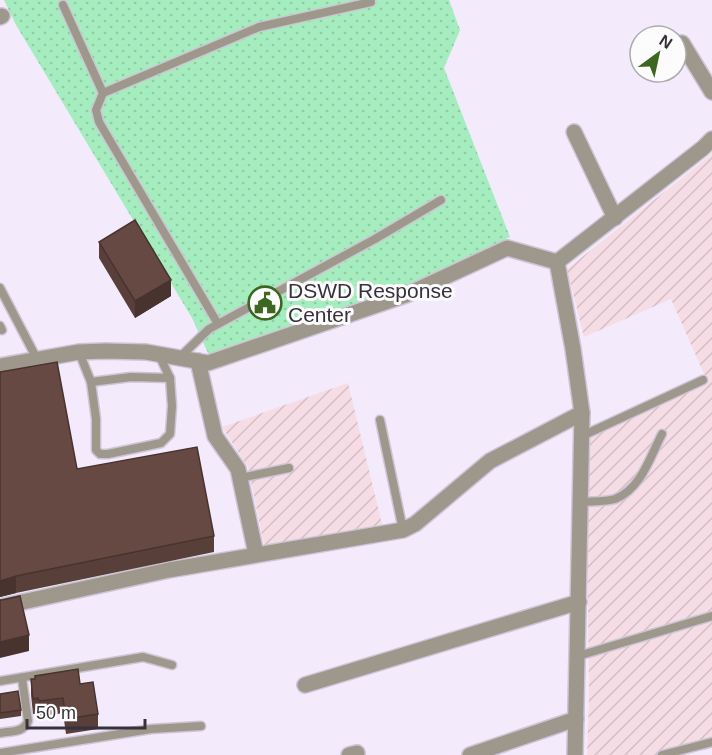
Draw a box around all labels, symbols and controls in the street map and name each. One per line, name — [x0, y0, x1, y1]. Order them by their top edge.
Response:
north arrow — [628, 24, 688, 84]
text: N — [656, 32, 675, 52]
place label: DSWD Response Center — [288, 279, 453, 326]
public building icon: DSWD Response Center — [247, 285, 283, 321]
scale bar — [27, 692, 146, 730]
text: 50 m — [36, 703, 76, 723]

